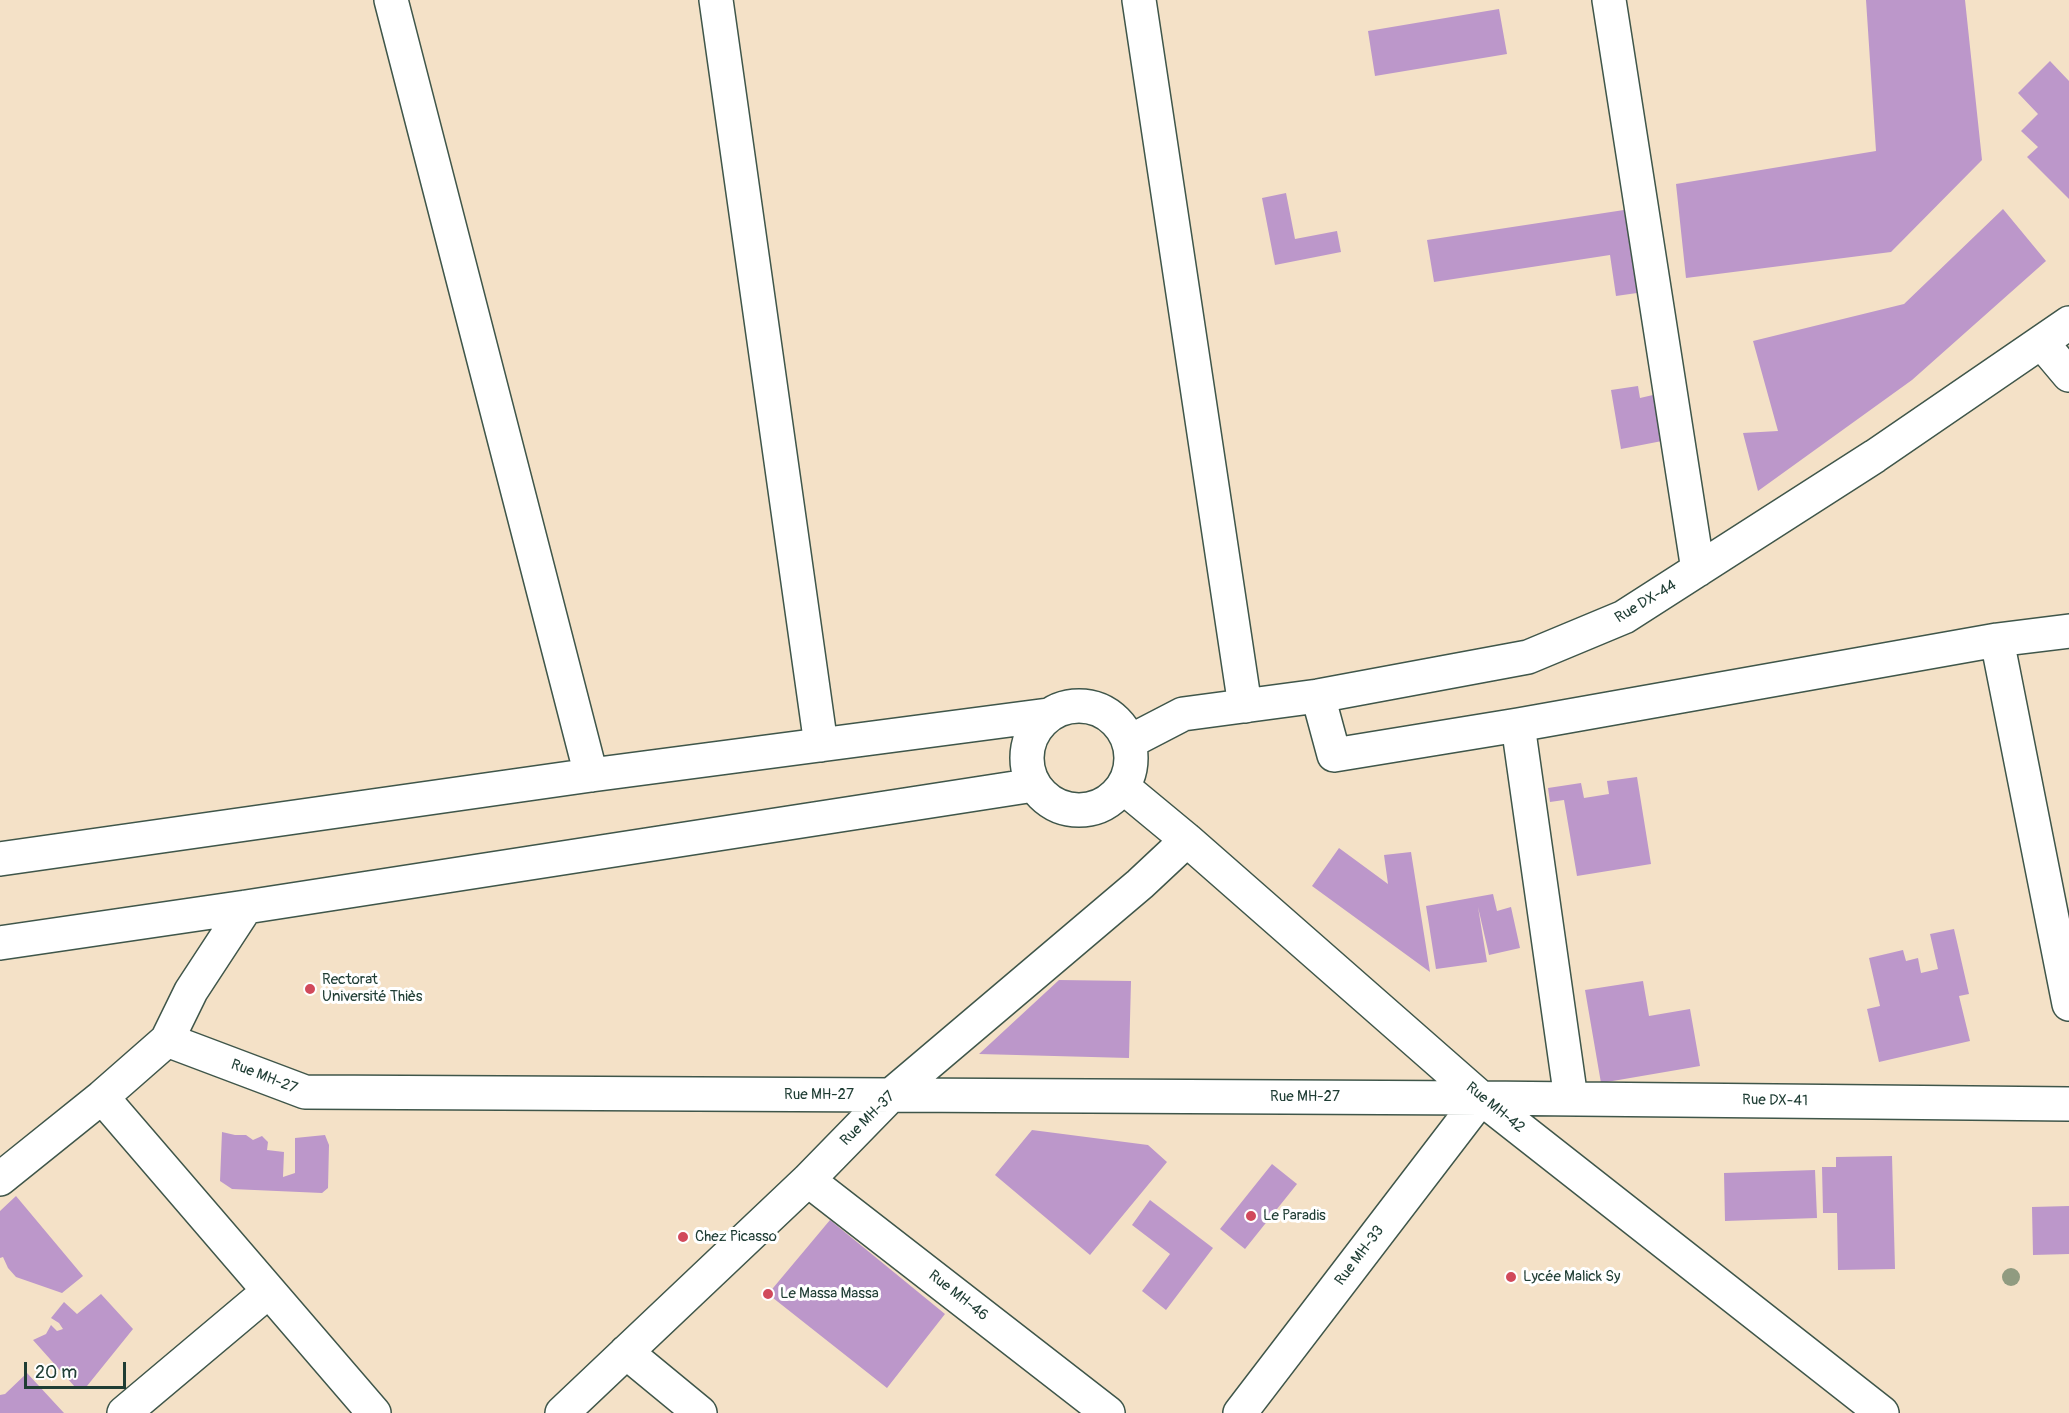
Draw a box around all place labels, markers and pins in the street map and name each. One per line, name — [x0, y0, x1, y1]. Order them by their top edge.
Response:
place label: Rectorat Université Thiès — [322, 971, 423, 1006]
marker: Rectorat Université Thiès — [303, 982, 317, 996]
place label: Le Paradis — [1263, 1207, 1326, 1225]
marker: Le Paradis — [1244, 1209, 1258, 1223]
place label: Chez Picasso — [695, 1228, 777, 1246]
marker: Chez Picasso — [676, 1230, 690, 1244]
place label: Lycée Malick Sy — [1523, 1268, 1620, 1286]
marker: Lycée Malick Sy — [1504, 1270, 1518, 1284]
place label: Le Massa Massa — [780, 1285, 879, 1303]
marker: Le Massa Massa — [761, 1287, 775, 1301]

